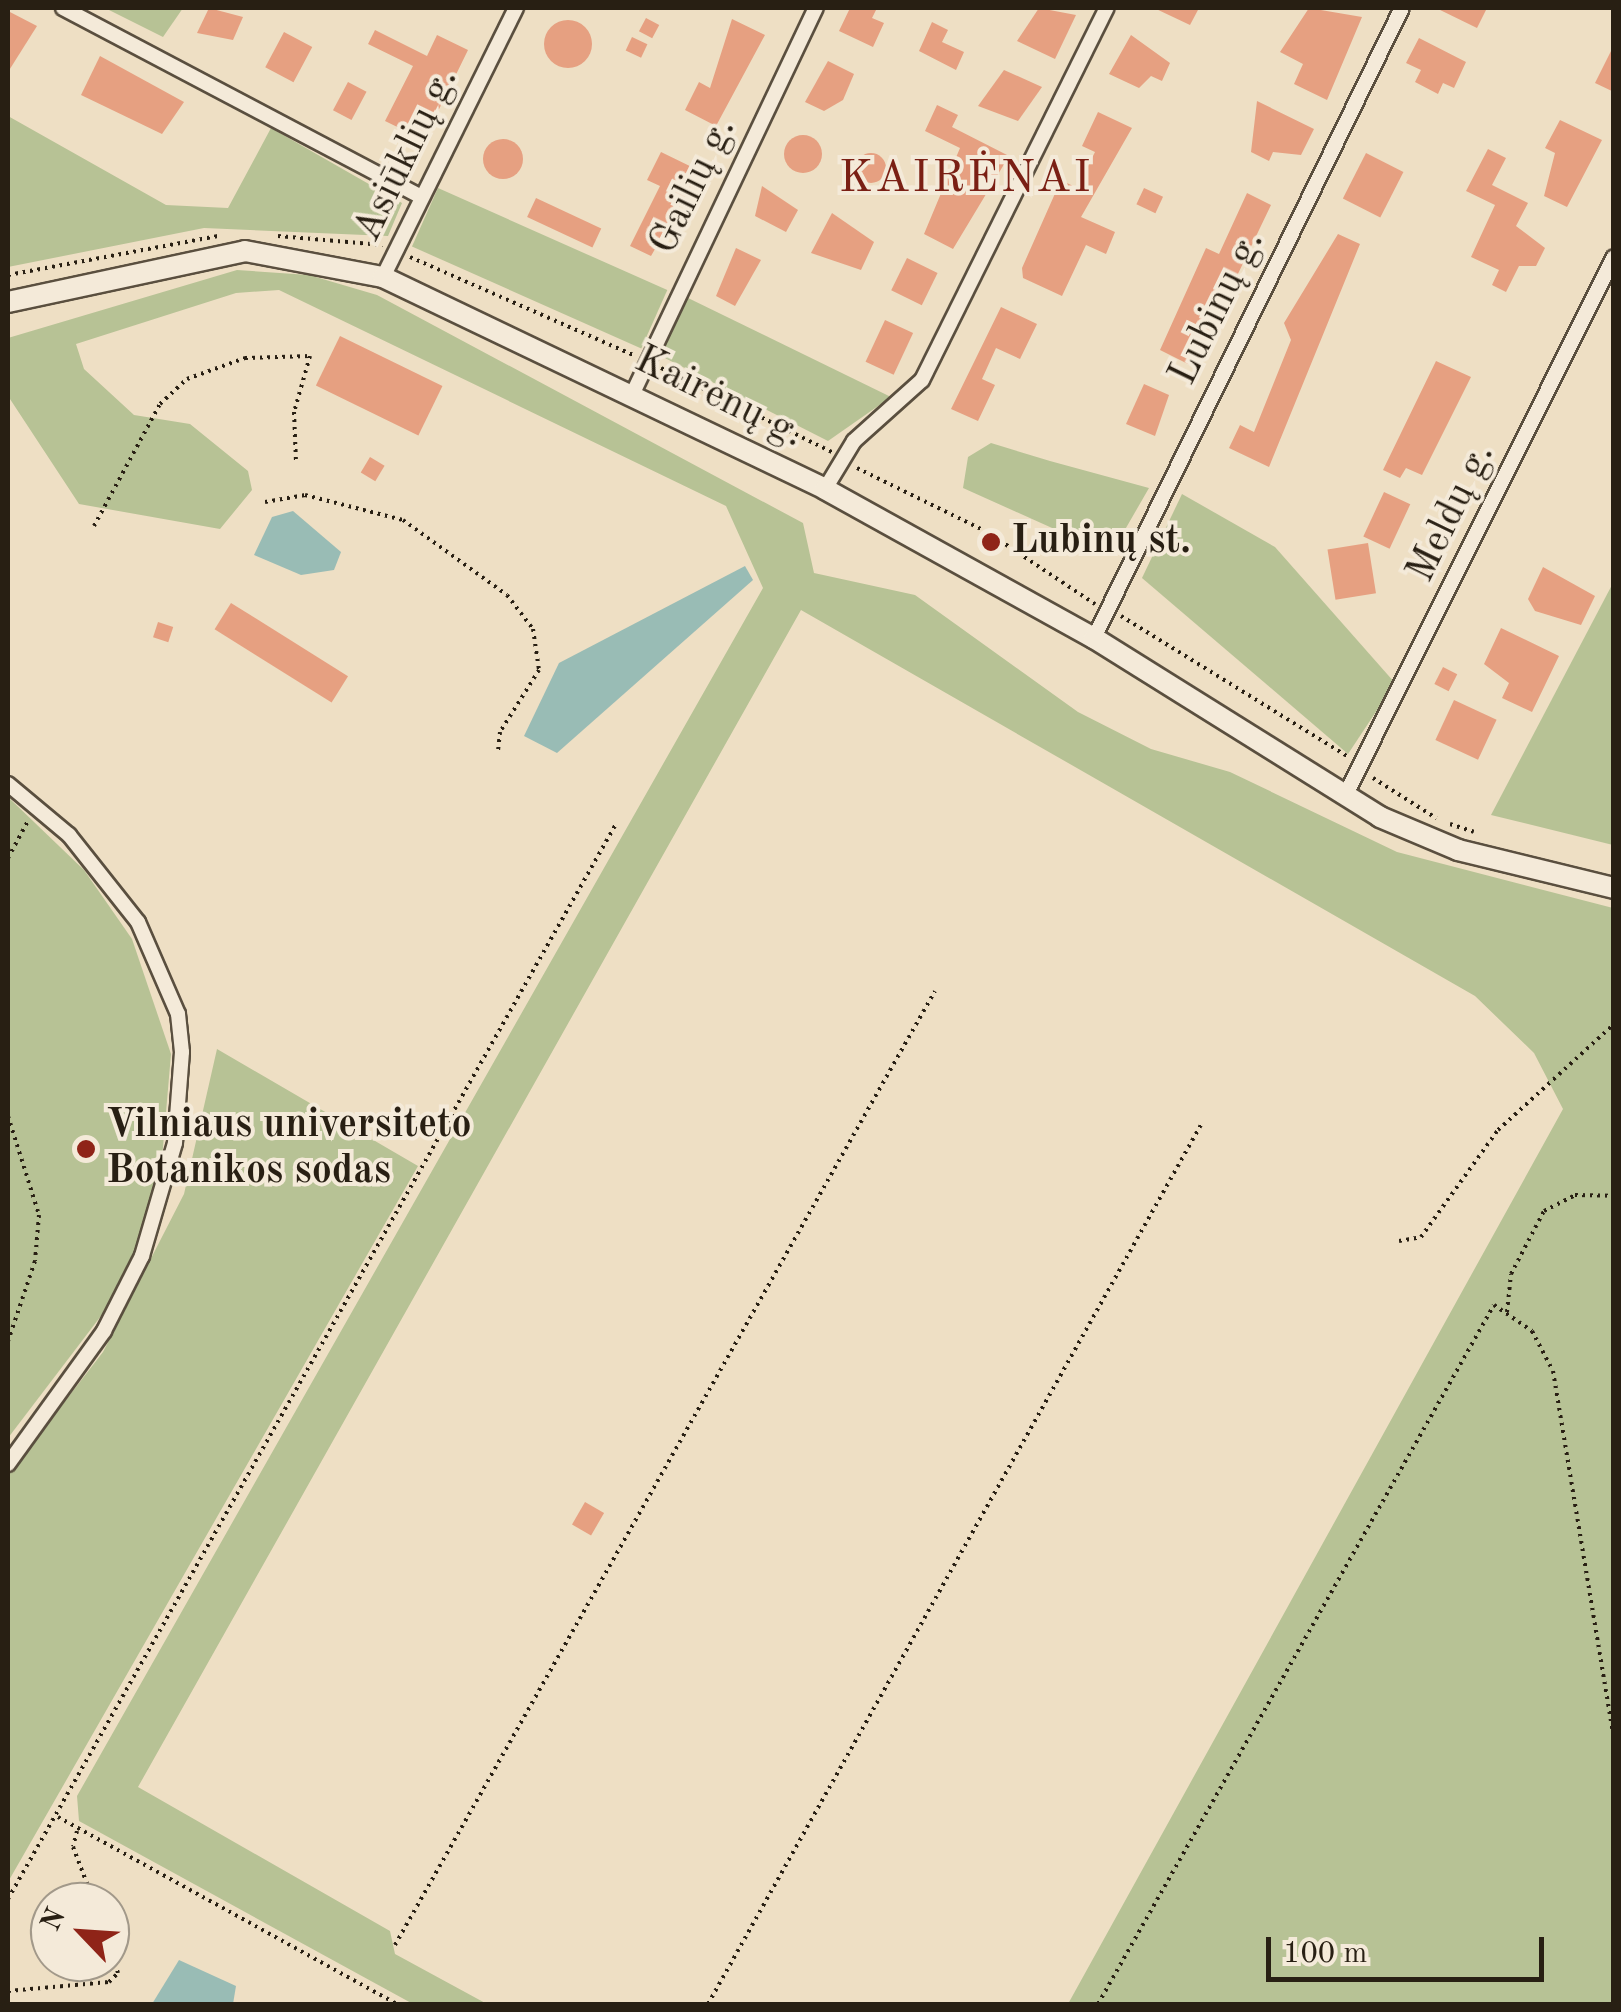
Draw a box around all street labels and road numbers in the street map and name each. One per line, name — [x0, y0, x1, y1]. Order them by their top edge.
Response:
street label: Asiūklių g. — [344, 60, 470, 250]
street label: Gailių g. — [640, 110, 748, 262]
street label: Lubinų g. — [1160, 223, 1276, 393]
street label: Kairėnų g. — [626, 336, 812, 460]
street label: Meldų g. — [1398, 436, 1506, 590]

